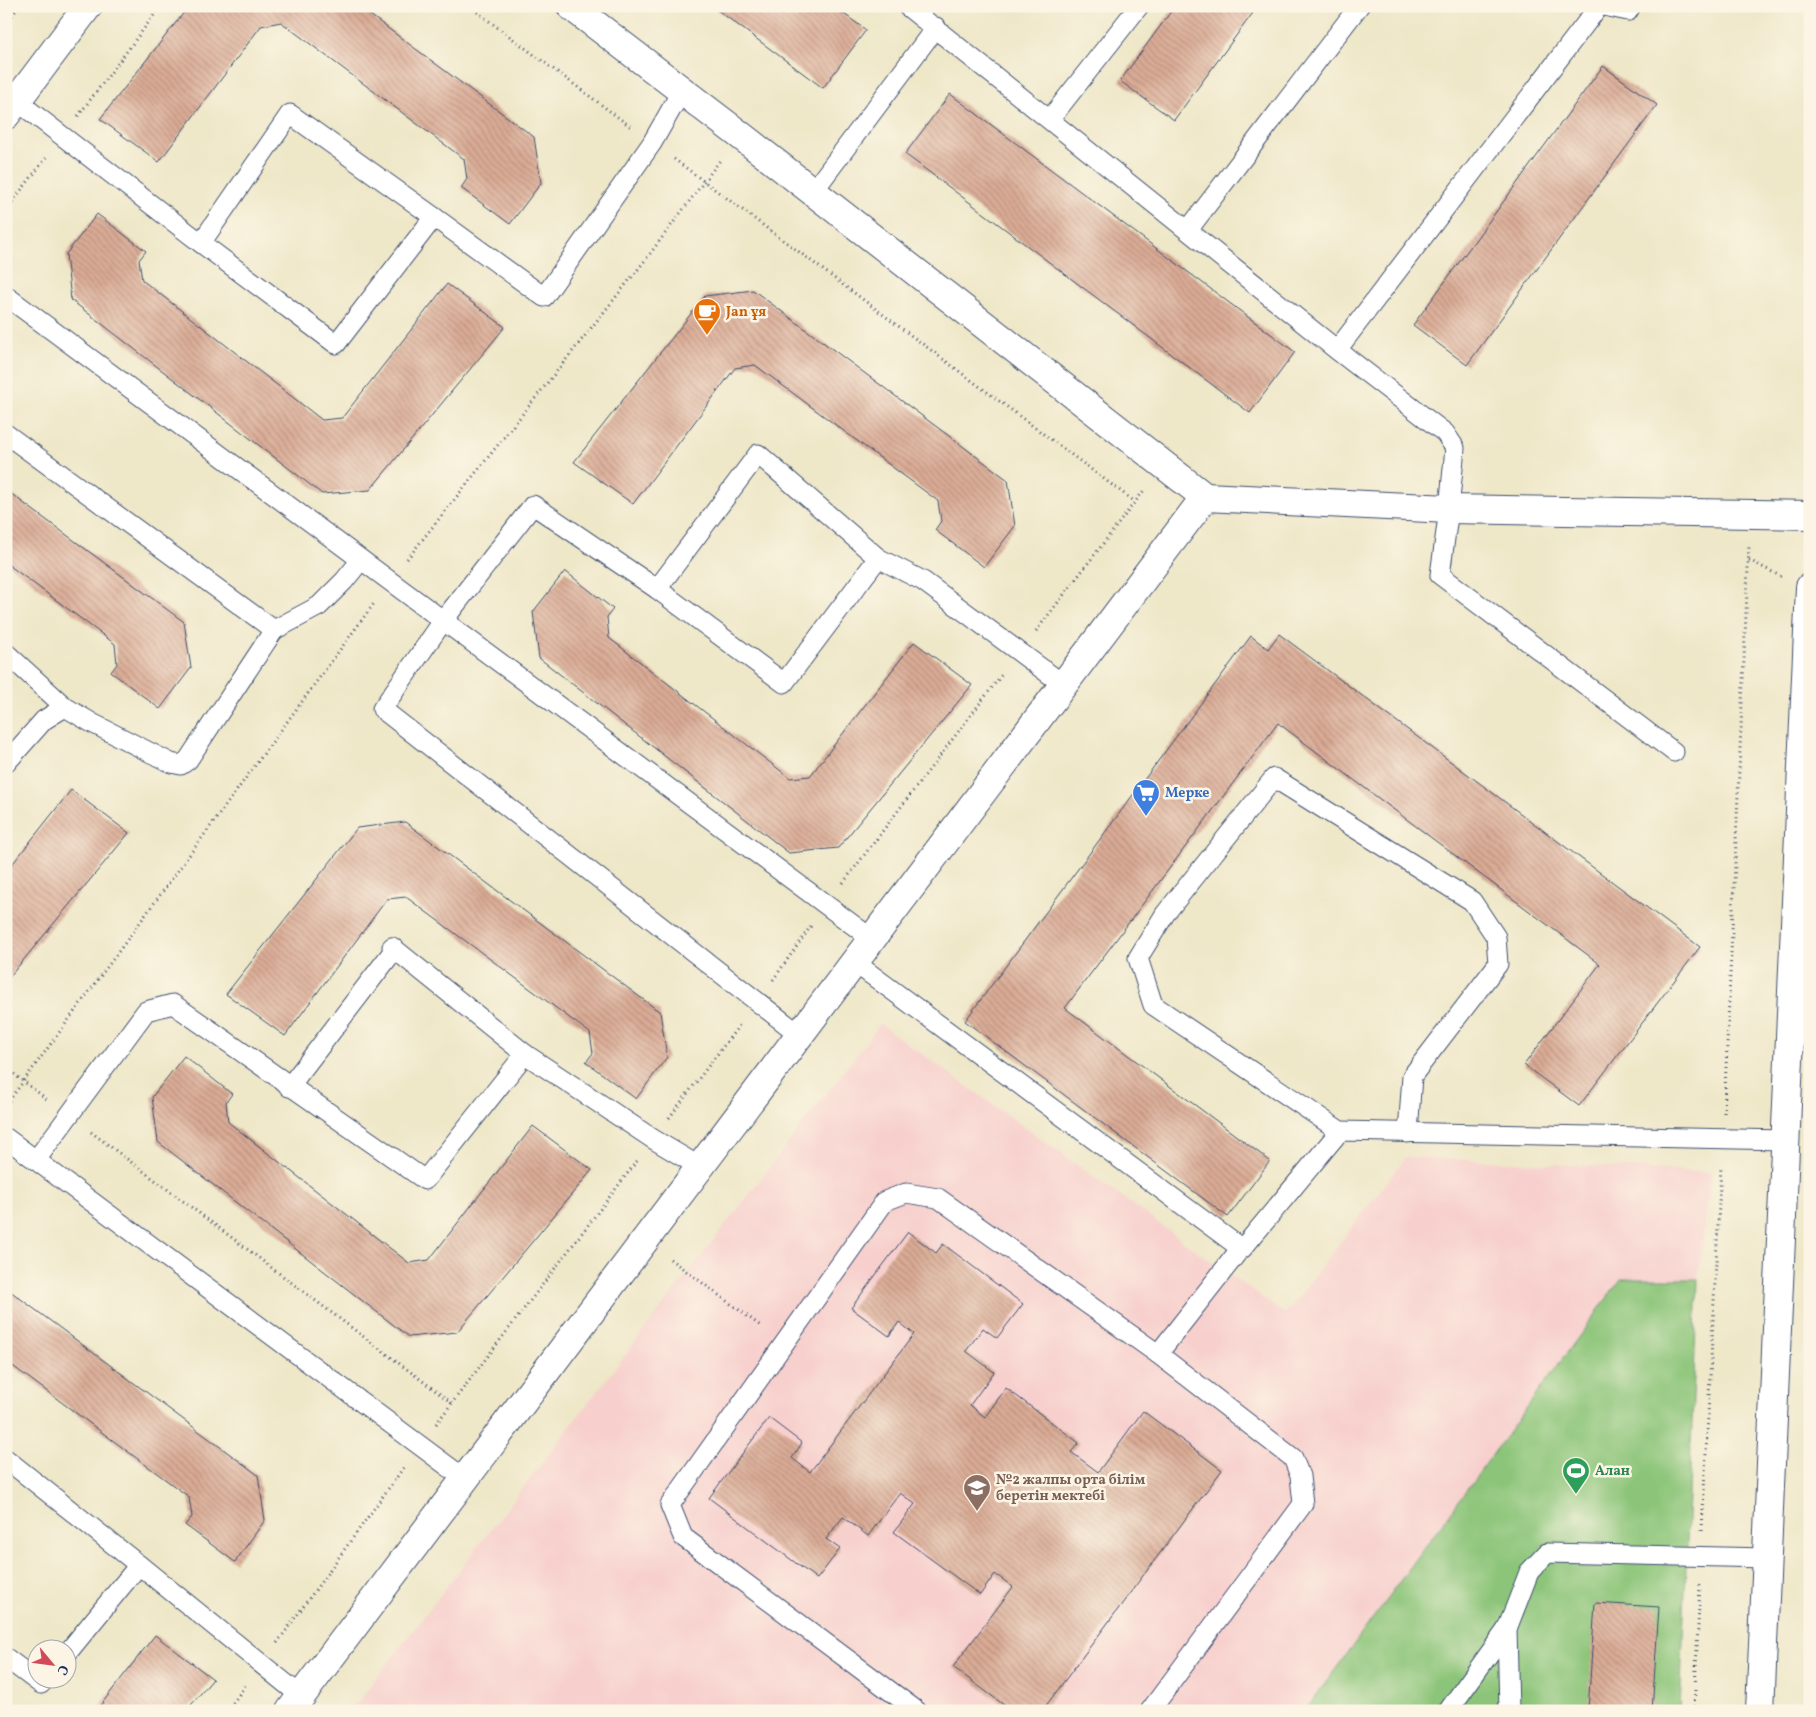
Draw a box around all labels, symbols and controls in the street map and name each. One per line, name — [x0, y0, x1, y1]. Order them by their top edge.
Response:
cafe icon: Jan ұя — [692, 297, 722, 336]
place label: Jan ұя — [725, 303, 766, 322]
supermarket icon: Мерке — [1131, 778, 1161, 817]
place label: Мерке — [1165, 784, 1210, 803]
sports icon: Алан — [1561, 1456, 1591, 1495]
place label: Алан — [1595, 1462, 1630, 1481]
place label: №2 жалпы орта білім беретін мектебі — [996, 1471, 1146, 1506]
school or university icon: №2 жалпы орта білім беретін мектебі — [962, 1473, 992, 1512]
north arrow — [28, 1640, 78, 1690]
text: С — [52, 1661, 73, 1678]

